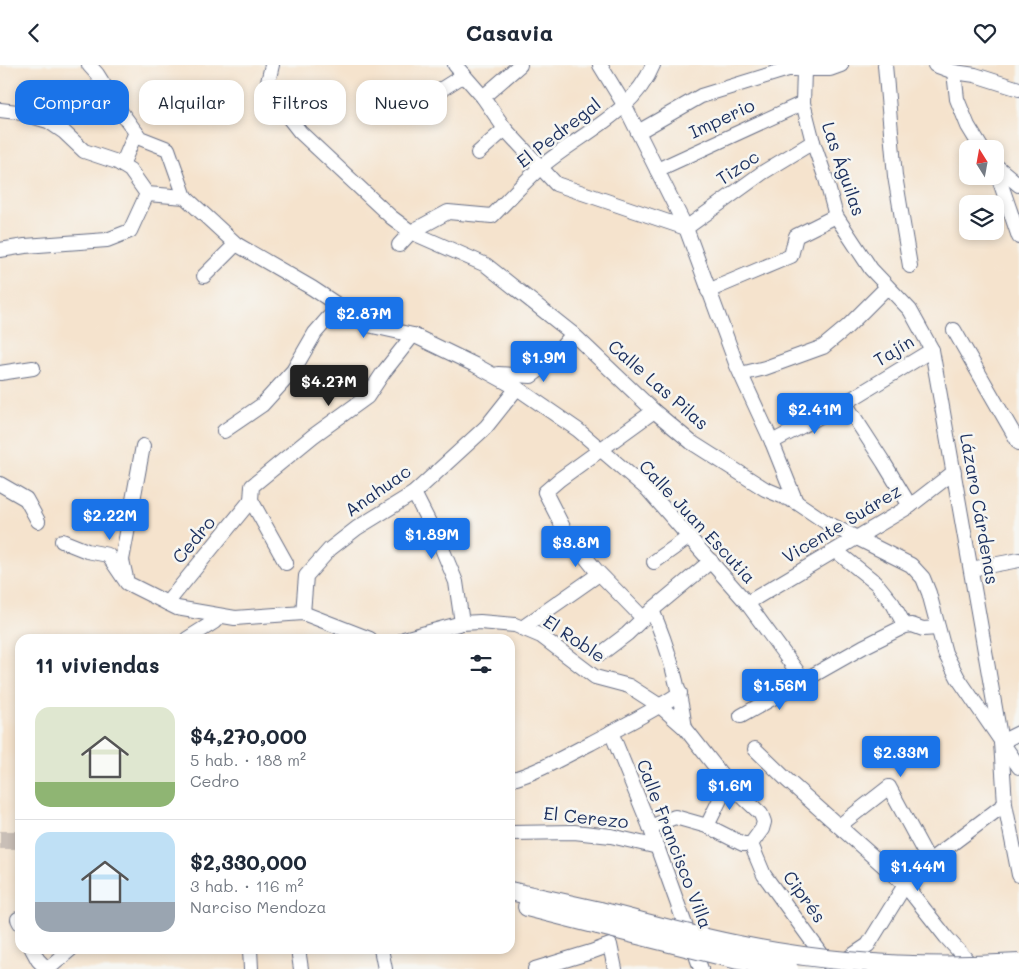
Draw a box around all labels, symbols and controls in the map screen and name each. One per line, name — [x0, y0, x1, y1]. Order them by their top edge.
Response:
text: Casavia — [466, 18, 553, 47]
icon: back — [20, 19, 48, 47]
icon: heart — [971, 19, 999, 47]
chip: Comprar — [15, 80, 129, 125]
chip: Alquilar — [139, 80, 244, 125]
chip: Filtros — [254, 80, 346, 125]
chip: Nuevo — [356, 80, 447, 125]
street label: El Pedregal — [511, 92, 605, 173]
street label: Imperio — [685, 92, 759, 144]
street label: Las Águilas — [817, 118, 871, 219]
north arrow — [959, 140, 1004, 185]
map controls — [959, 140, 1004, 240]
street label: Tizoc — [711, 144, 764, 190]
button: layers — [959, 195, 1004, 240]
pin: $2.87M — [323, 297, 405, 339]
text: $2.87M — [336, 302, 392, 323]
street label: Tajín — [869, 329, 918, 371]
street label: Calle Las Pilas — [603, 334, 714, 435]
pin: $1.9M — [509, 341, 579, 383]
text: $1.9M — [522, 346, 566, 367]
pin: $4.27M — [288, 365, 370, 407]
text: $4.27M — [301, 370, 357, 391]
pin: $2.41M — [774, 393, 856, 435]
text: $2.41M — [788, 398, 842, 419]
street label: Lázaro Cárdenas — [955, 431, 1005, 586]
street label: Calle Juan Escutia — [634, 454, 761, 588]
street label: Anahuac — [340, 459, 415, 522]
street label: Vicente Suárez — [777, 478, 906, 568]
pin: $2.22M — [69, 499, 151, 541]
text: $2.22M — [83, 504, 137, 525]
street label: Cedro — [166, 510, 220, 568]
pin: $1.89M — [391, 517, 473, 560]
text: $1.89M — [405, 523, 459, 544]
pin: $3.8M — [541, 525, 611, 568]
text: $3.8M — [552, 531, 600, 552]
street label: El Roble — [539, 609, 610, 668]
icon: filters — [467, 650, 495, 678]
text: 11 viviendas — [35, 651, 159, 678]
pin: $1.56M — [739, 669, 821, 711]
text: $1.56M — [753, 674, 807, 695]
text: $4,270,000 — [190, 722, 307, 749]
icon: home — [75, 727, 135, 787]
pin: $2.33M — [860, 735, 942, 778]
text: $2.33M — [873, 741, 929, 762]
text: 5 hab. · 188 m² — [190, 749, 306, 770]
street label: Calle Francisco Villa — [632, 756, 718, 932]
pin: $1.6M — [695, 769, 765, 811]
text: Cedro — [190, 770, 239, 791]
text: $1.6M — [708, 774, 752, 795]
street label: El Cerezo — [542, 801, 630, 833]
text: $2,330,000 — [190, 848, 307, 875]
pin: $1.44M — [877, 849, 959, 892]
icon: home — [75, 852, 135, 912]
text: $1.44M — [890, 855, 946, 876]
street label: Ciprés — [778, 866, 832, 927]
text: 3 hab. · 116 m² — [190, 875, 304, 896]
text: Narciso Mendoza — [190, 896, 327, 917]

